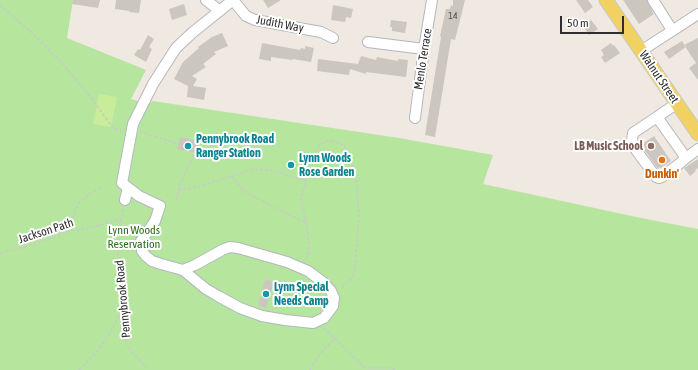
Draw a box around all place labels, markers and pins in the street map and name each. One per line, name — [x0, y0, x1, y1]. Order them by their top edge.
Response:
place label: Pennybrook Road Ranger Station — [196, 132, 274, 160]
place label: LB Music School — [574, 139, 643, 153]
marker: Pennybrook Road Ranger Station — [183, 141, 193, 151]
marker: LB Music School — [646, 141, 656, 151]
place label: Lynn Woods Rose Garden — [299, 151, 354, 179]
marker: Dunkin' — [657, 155, 667, 165]
marker: Lynn Woods Rose Garden — [286, 160, 296, 170]
place label: Dunkin' — [645, 167, 679, 181]
place label: Lynn Special Needs Camp — [274, 280, 329, 308]
marker: Lynn Special Needs Camp — [261, 289, 271, 299]

